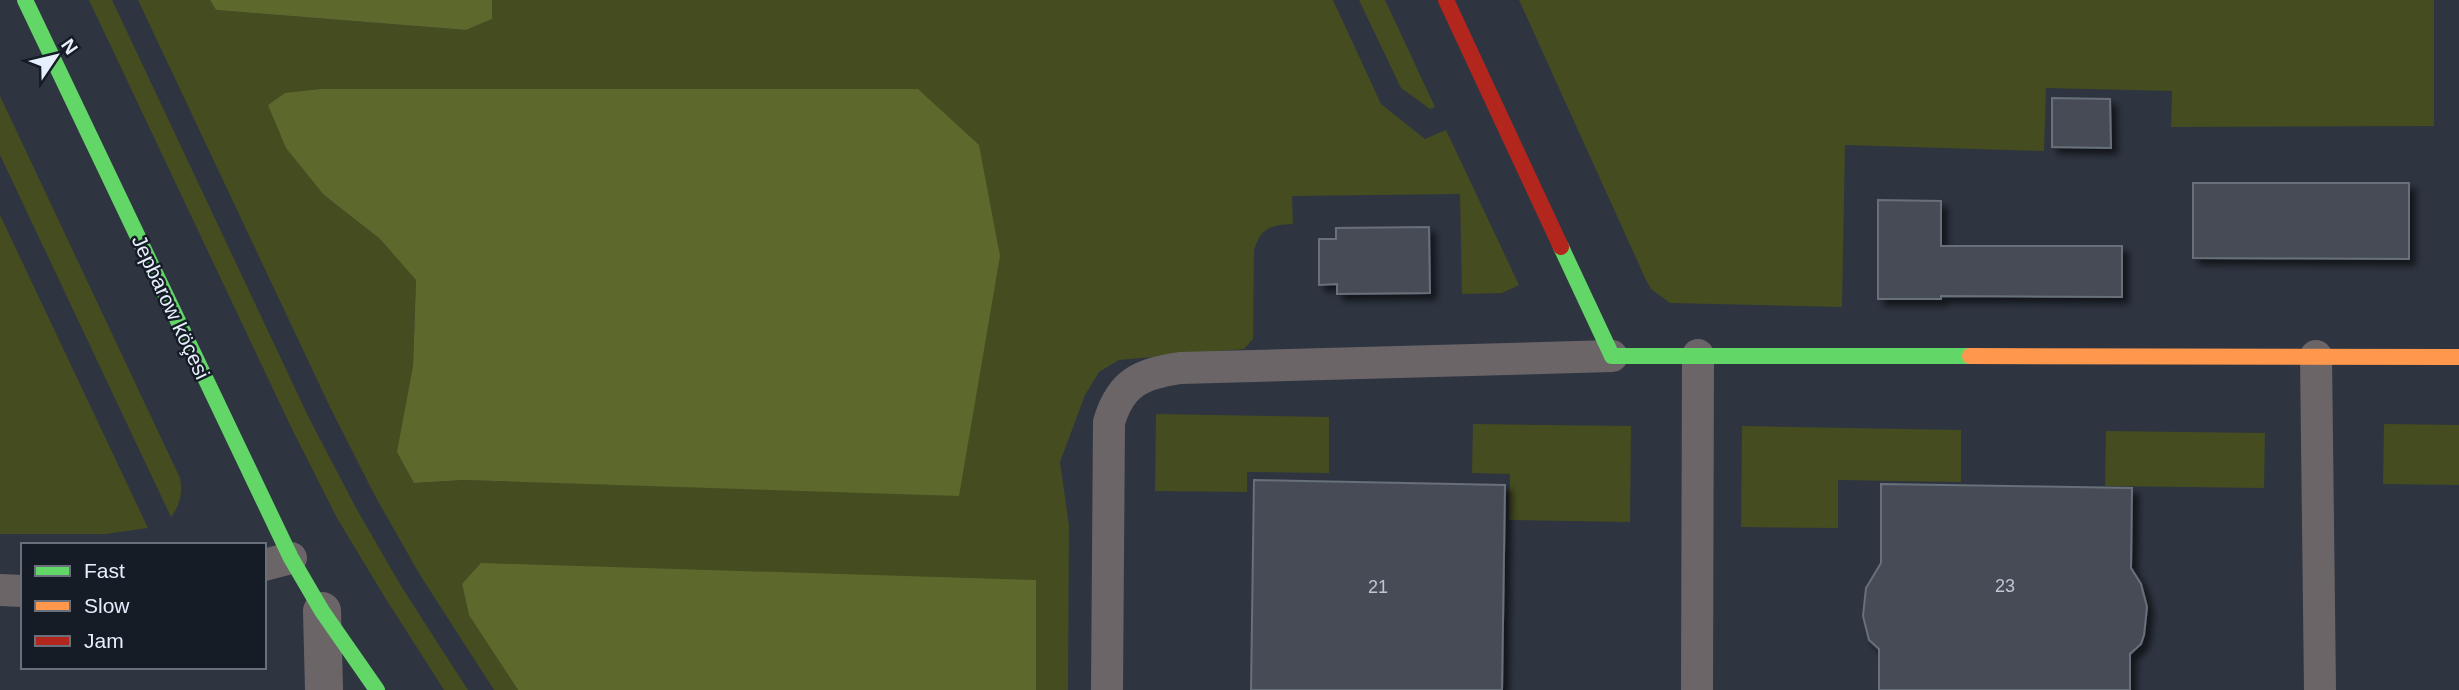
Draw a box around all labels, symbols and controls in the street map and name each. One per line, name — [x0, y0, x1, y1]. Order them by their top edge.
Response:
north arrow — [21, 21, 91, 91]
text: N — [57, 35, 82, 58]
street label: Jepbarow köçesi — [128, 231, 214, 383]
legend — [21, 543, 266, 669]
text: Fast — [84, 559, 125, 582]
house number: 23 — [1995, 576, 2015, 596]
house number: 21 — [1368, 577, 1388, 597]
text: Slow — [84, 594, 130, 617]
text: Jam — [84, 629, 124, 652]

